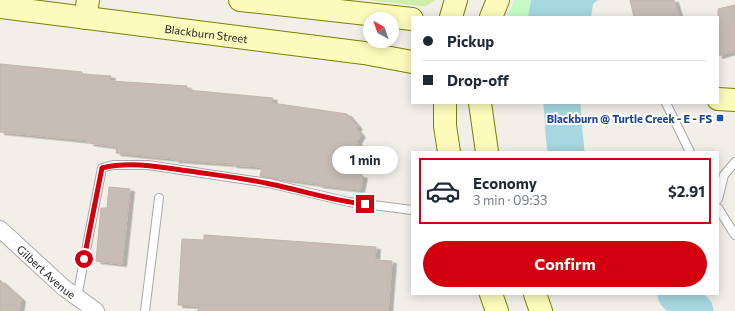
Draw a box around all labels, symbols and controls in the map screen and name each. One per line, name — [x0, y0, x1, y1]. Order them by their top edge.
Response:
north arrow — [363, 12, 399, 48]
map controls — [363, 12, 399, 48]
street label: Blackburn Street — [164, 21, 249, 45]
text: Pickup — [447, 32, 494, 50]
text: Drop-off — [447, 71, 509, 89]
place label: Blackburn @ Turtle Creek - E - FS — [547, 112, 712, 125]
marker: Blackburn @ Turtle Creek - E - FS — [715, 113, 725, 123]
callout: 1 min — [332, 146, 398, 174]
text: 1 min — [350, 152, 380, 168]
icon: car — [425, 173, 461, 209]
text: Economy — [473, 174, 537, 192]
text: $2.91 — [668, 182, 705, 200]
text: 3 min · 09:33 — [473, 192, 547, 208]
route end — [356, 195, 374, 213]
button: Confirm — [423, 241, 707, 287]
street label: Gilbert Avenue — [15, 242, 79, 301]
route start — [75, 250, 93, 268]

